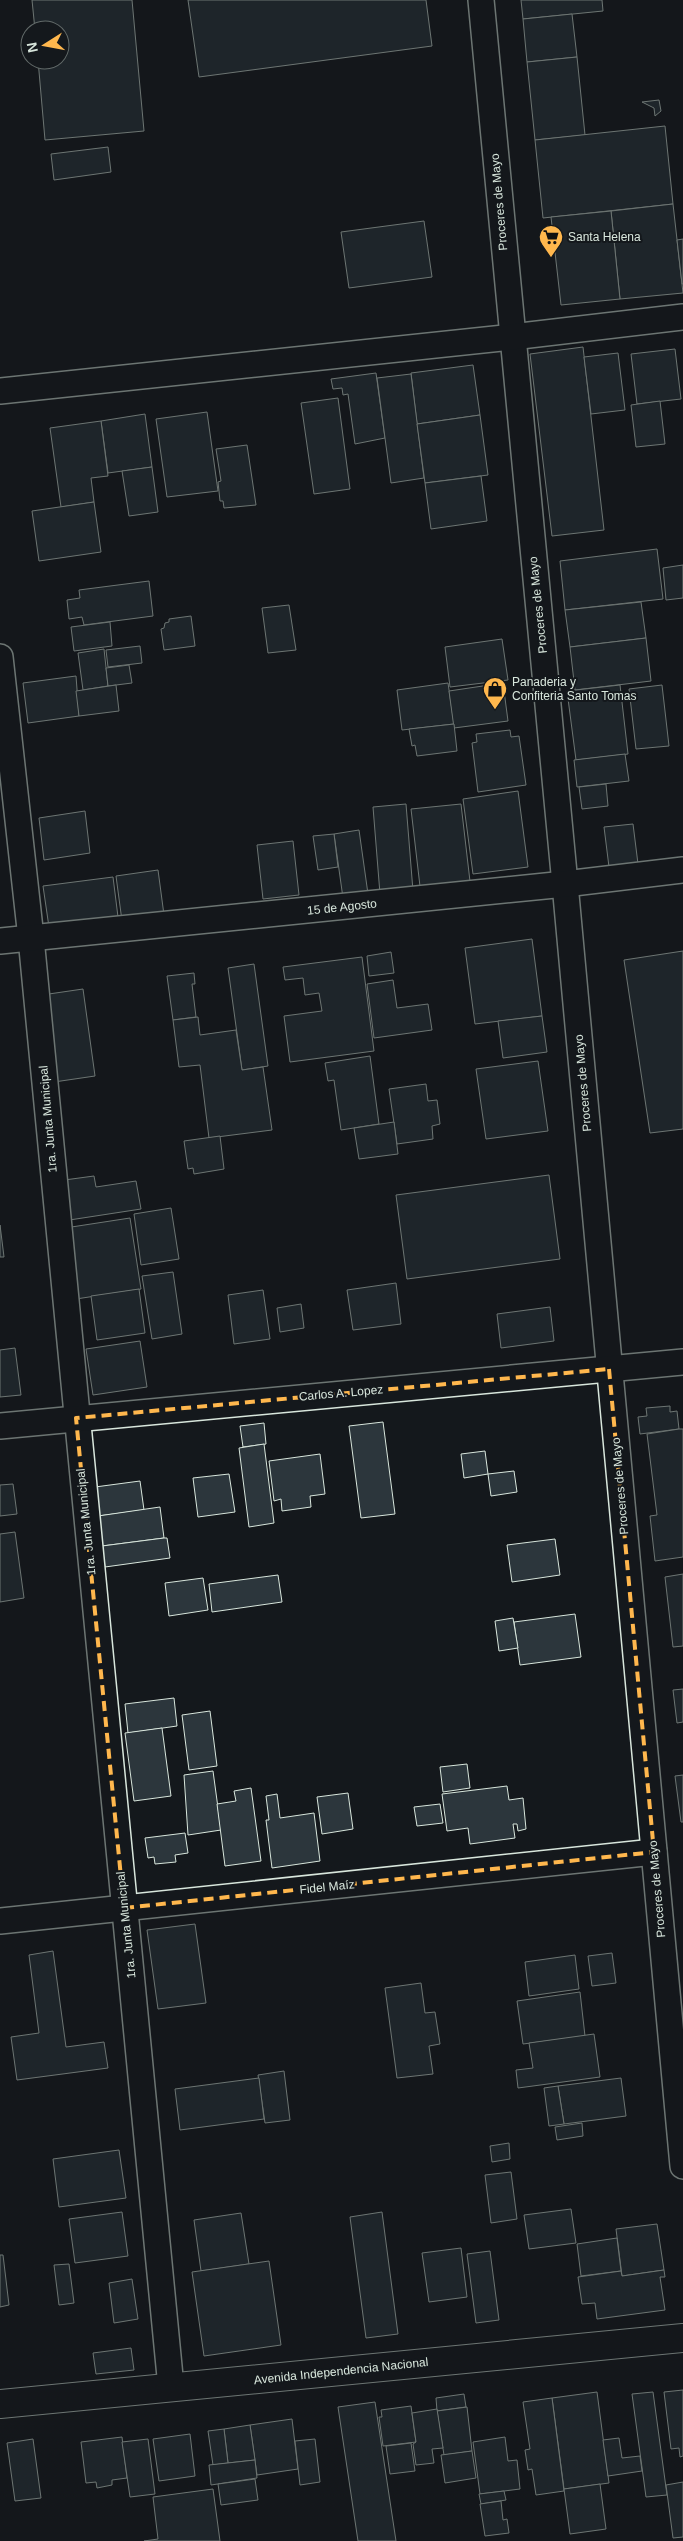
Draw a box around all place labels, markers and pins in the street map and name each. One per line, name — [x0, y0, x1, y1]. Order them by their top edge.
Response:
supermarket icon: Santa Helena — [538, 224, 564, 258]
place label: Santa Helena — [568, 230, 641, 244]
place label: Panaderia y Confiteria Santo Tomas — [512, 675, 637, 703]
shop icon: Panaderia y Confiteria Santo Tomas — [482, 676, 508, 710]

